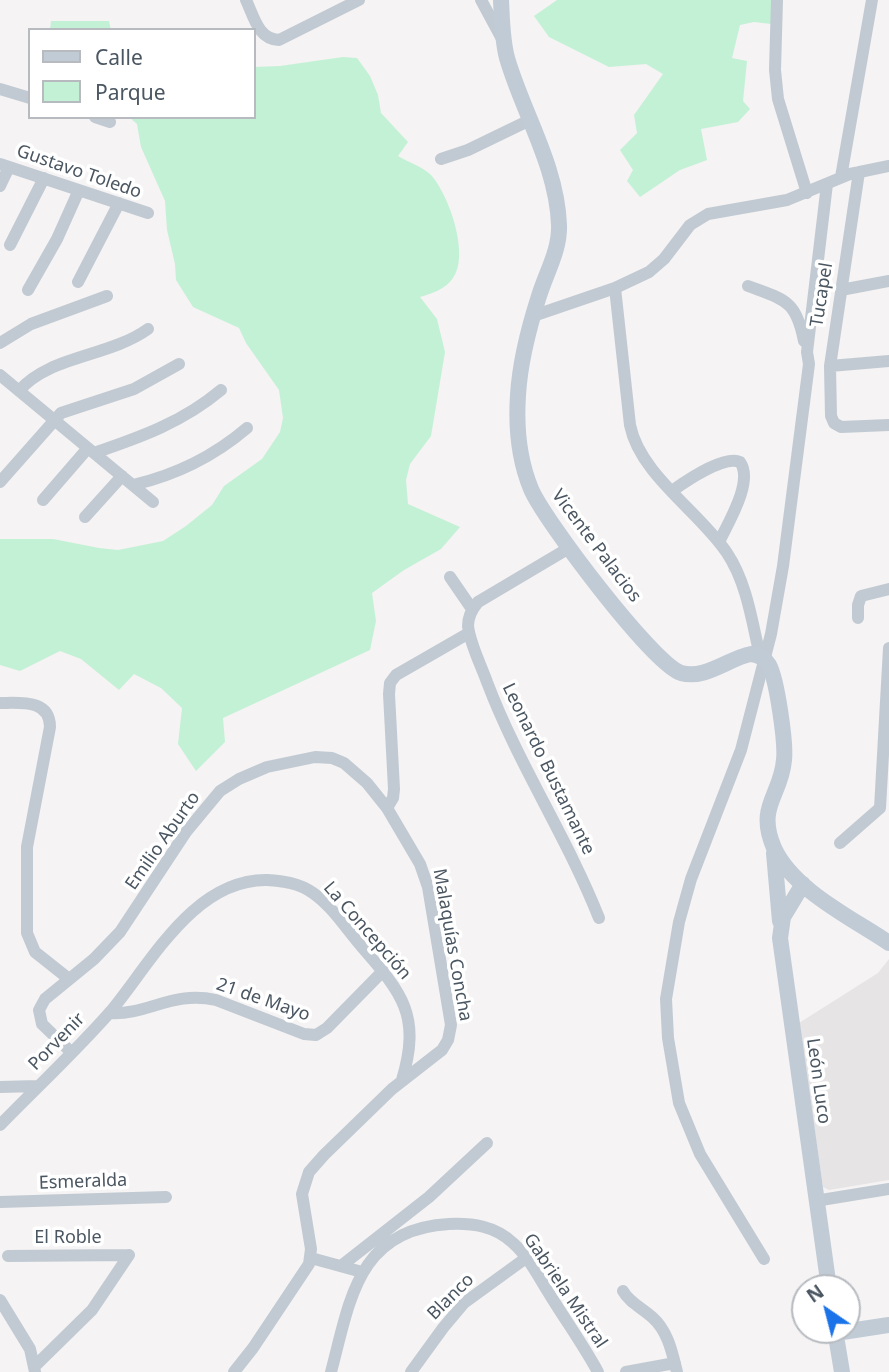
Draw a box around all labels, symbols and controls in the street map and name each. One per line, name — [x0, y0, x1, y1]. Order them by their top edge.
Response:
legend — [28, 28, 256, 119]
text: Calle — [95, 43, 143, 71]
text: Parque — [95, 78, 165, 106]
street label: Gustavo Toledo — [14, 141, 144, 203]
street label: Tucapel — [806, 261, 838, 329]
street label: Vicente Palacios — [547, 486, 645, 606]
street label: Leonardo Bustamante — [497, 680, 599, 858]
street label: Emilio Aburto — [121, 788, 205, 894]
street label: Malaquías Concha — [428, 867, 476, 1023]
street label: La Concepción — [319, 878, 415, 984]
street label: 21 de Mayo — [213, 974, 313, 1026]
street label: Porvenir — [24, 1009, 90, 1075]
street label: León Luco — [801, 1037, 835, 1125]
street label: Esmeralda — [38, 1170, 128, 1194]
street label: El Roble — [34, 1227, 102, 1249]
street label: Gabriela Mistral — [519, 1229, 611, 1353]
street label: Blanco — [423, 1269, 479, 1325]
north arrow — [791, 1274, 861, 1344]
text: N — [801, 1278, 829, 1309]

